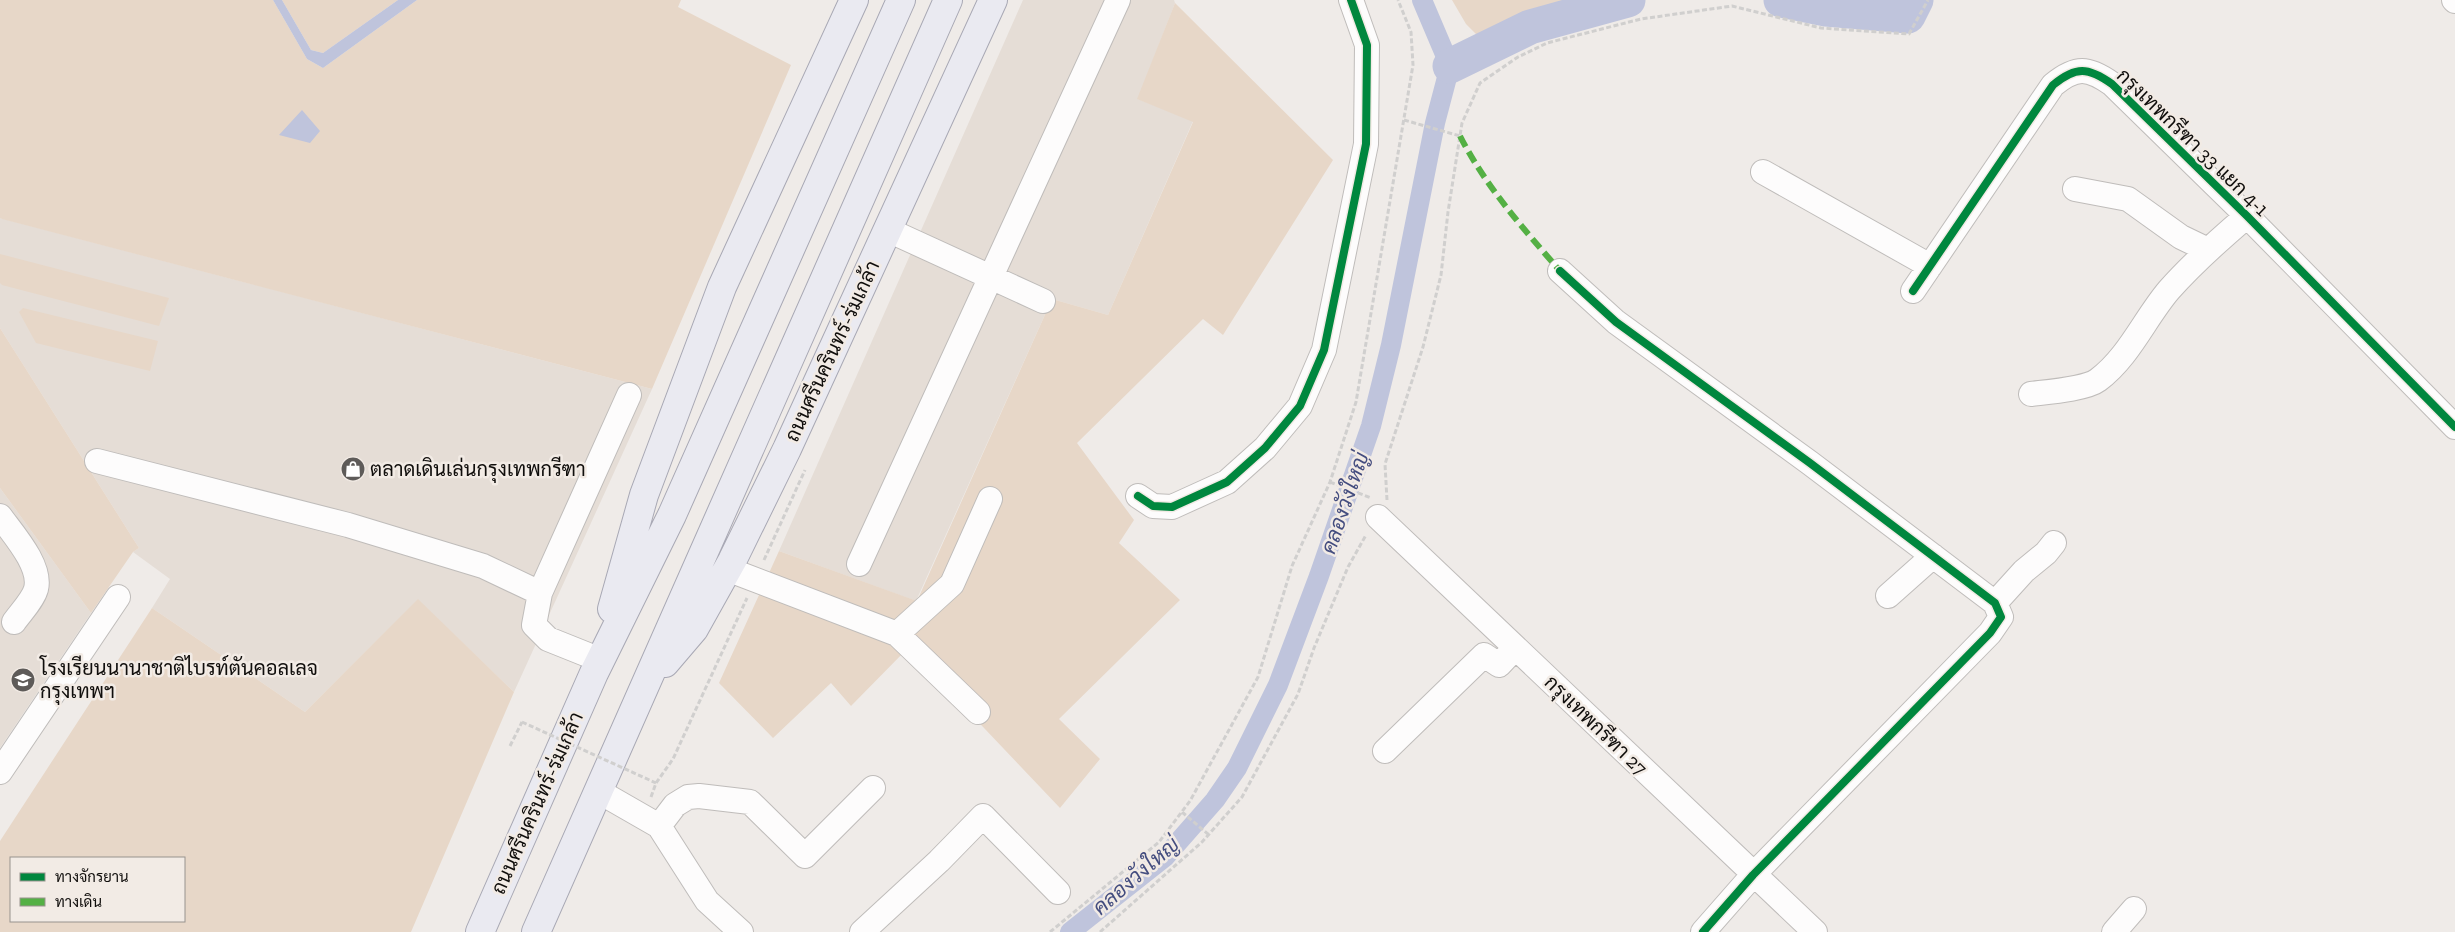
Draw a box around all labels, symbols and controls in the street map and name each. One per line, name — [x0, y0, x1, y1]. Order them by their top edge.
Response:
street label: กรุงเทพกรีฑา 33 แยก 4-1 — [2111, 63, 2275, 222]
street label: ถนนศรีนครินทร์-ร่มเกล้า — [778, 256, 884, 445]
water label: คลองวังใหญ่ — [1315, 448, 1374, 557]
shop icon: ตลาดเดินเล่นกรุงเทพกรีฑา — [340, 456, 366, 482]
place label: ตลาดเดินเล่นกรุงเทพกรีฑา — [370, 456, 586, 483]
place label: โรงเรียนนานาชาติไบรท์ตันคอลเลจ กรุงเทพฯ — [39, 654, 318, 705]
school or university icon: โรงเรียนนานาชาติไบรท์ตันคอลเลจ กรุงเทพฯ — [10, 667, 36, 693]
street label: กรุงเทพกรีฑา 27 — [1538, 669, 1653, 782]
street label: ถนนศรีนครินทร์-ร่มเกล้า — [484, 707, 588, 898]
water label: คลองวังใหญ่ — [1087, 831, 1185, 920]
legend — [10, 857, 185, 922]
text: ทางจักรยาน — [55, 868, 129, 886]
text: ทางเดิน — [55, 893, 102, 911]

